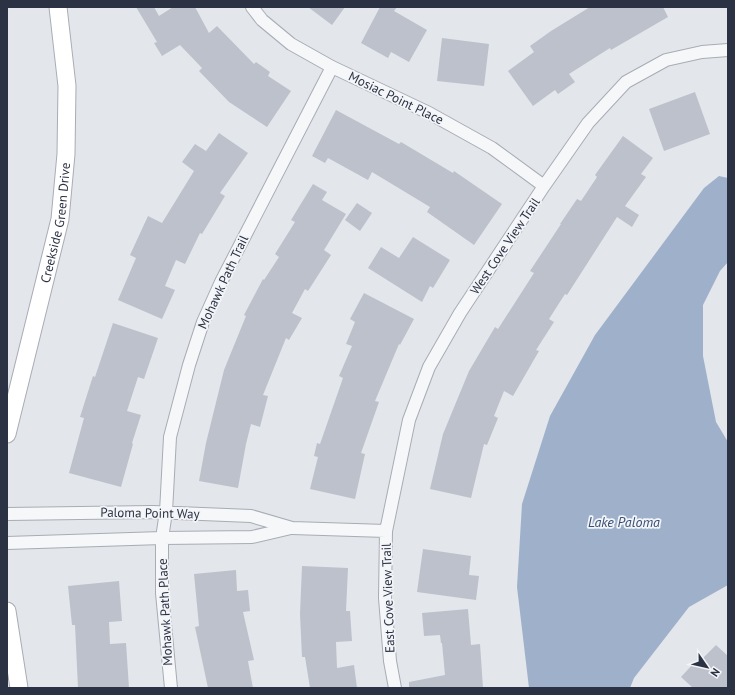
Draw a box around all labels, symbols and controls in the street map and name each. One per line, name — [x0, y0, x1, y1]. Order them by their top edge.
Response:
street label: Mosiac Point Place — [346, 68, 446, 128]
street label: Creekside Green Drive — [36, 162, 74, 285]
street label: West Cove View Trail — [466, 194, 544, 298]
street label: Mohawk Path Trail — [194, 232, 252, 332]
street label: Paloma Point Way — [100, 504, 200, 522]
water label: Lake Paloma — [588, 513, 660, 531]
street label: East Cove View Trail — [378, 543, 398, 653]
street label: Mohawk Path Place — [154, 558, 176, 666]
north arrow — [687, 647, 727, 687]
text: N — [707, 666, 723, 680]

